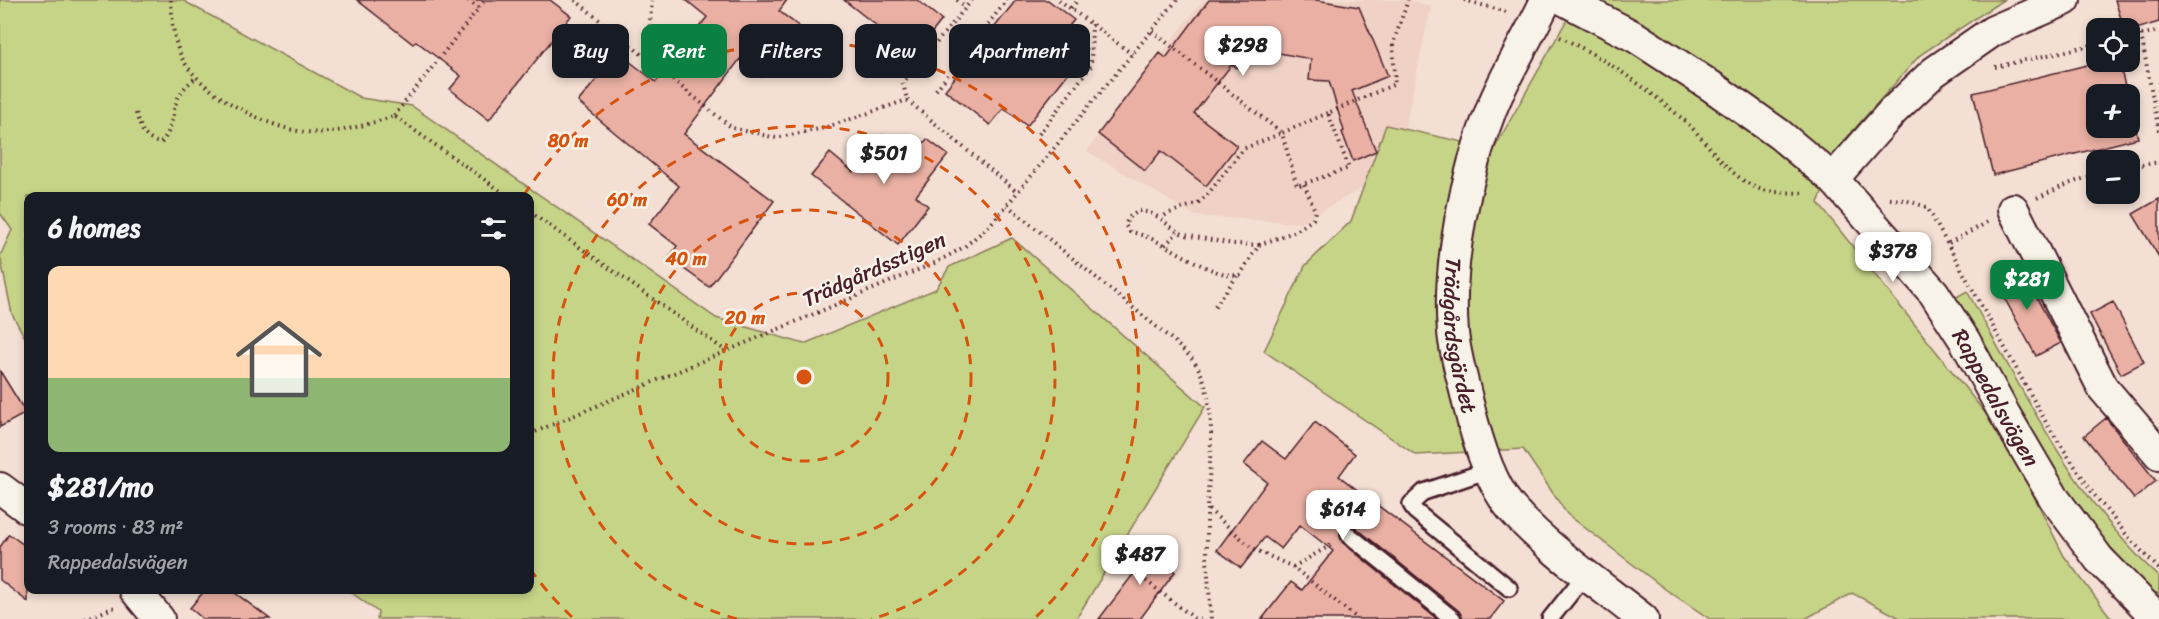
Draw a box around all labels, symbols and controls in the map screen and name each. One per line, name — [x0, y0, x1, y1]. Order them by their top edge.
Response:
map controls — [2086, 18, 2140, 204]
button: locate — [2086, 18, 2140, 72]
chip: Buy — [552, 24, 629, 78]
chip: Rent — [641, 24, 727, 78]
chip: Filters — [739, 24, 843, 78]
chip: New — [855, 24, 937, 78]
chip: Apartment — [949, 24, 1090, 78]
pin: $298 — [1207, 26, 1279, 77]
text: $298 — [1218, 28, 1268, 63]
button: + — [2086, 84, 2140, 138]
text: 80 m — [547, 125, 589, 157]
pin: $501 — [848, 134, 920, 185]
text: $501 — [861, 136, 907, 171]
button: − — [2086, 150, 2140, 204]
text: 60 m — [606, 184, 647, 216]
text: 6 homes — [48, 205, 140, 251]
icon: filters — [477, 212, 510, 245]
street label: Trädgårdsstigen — [796, 220, 952, 318]
pin: $378 — [1857, 232, 1929, 283]
text: $378 — [1869, 234, 1917, 269]
text: 40 m — [664, 243, 707, 275]
street label: Trädgårdsgärdet — [1432, 256, 1489, 418]
pin: $281 — [1991, 260, 2063, 311]
text: $281 — [2004, 262, 2050, 297]
text: 20 m — [724, 302, 765, 334]
icon: home — [225, 305, 333, 413]
street label: Rappedalsvägen — [1942, 320, 2051, 474]
centre of rings — [794, 367, 814, 387]
text: $281/mo — [48, 464, 153, 510]
pin: $614 — [1307, 490, 1379, 541]
text: $614 — [1320, 492, 1366, 527]
text: 3 rooms · 83 m² — [48, 510, 183, 545]
pin: $487 — [1104, 535, 1176, 586]
text: $487 — [1115, 537, 1165, 572]
text: Rappedalsvägen — [48, 545, 188, 580]

